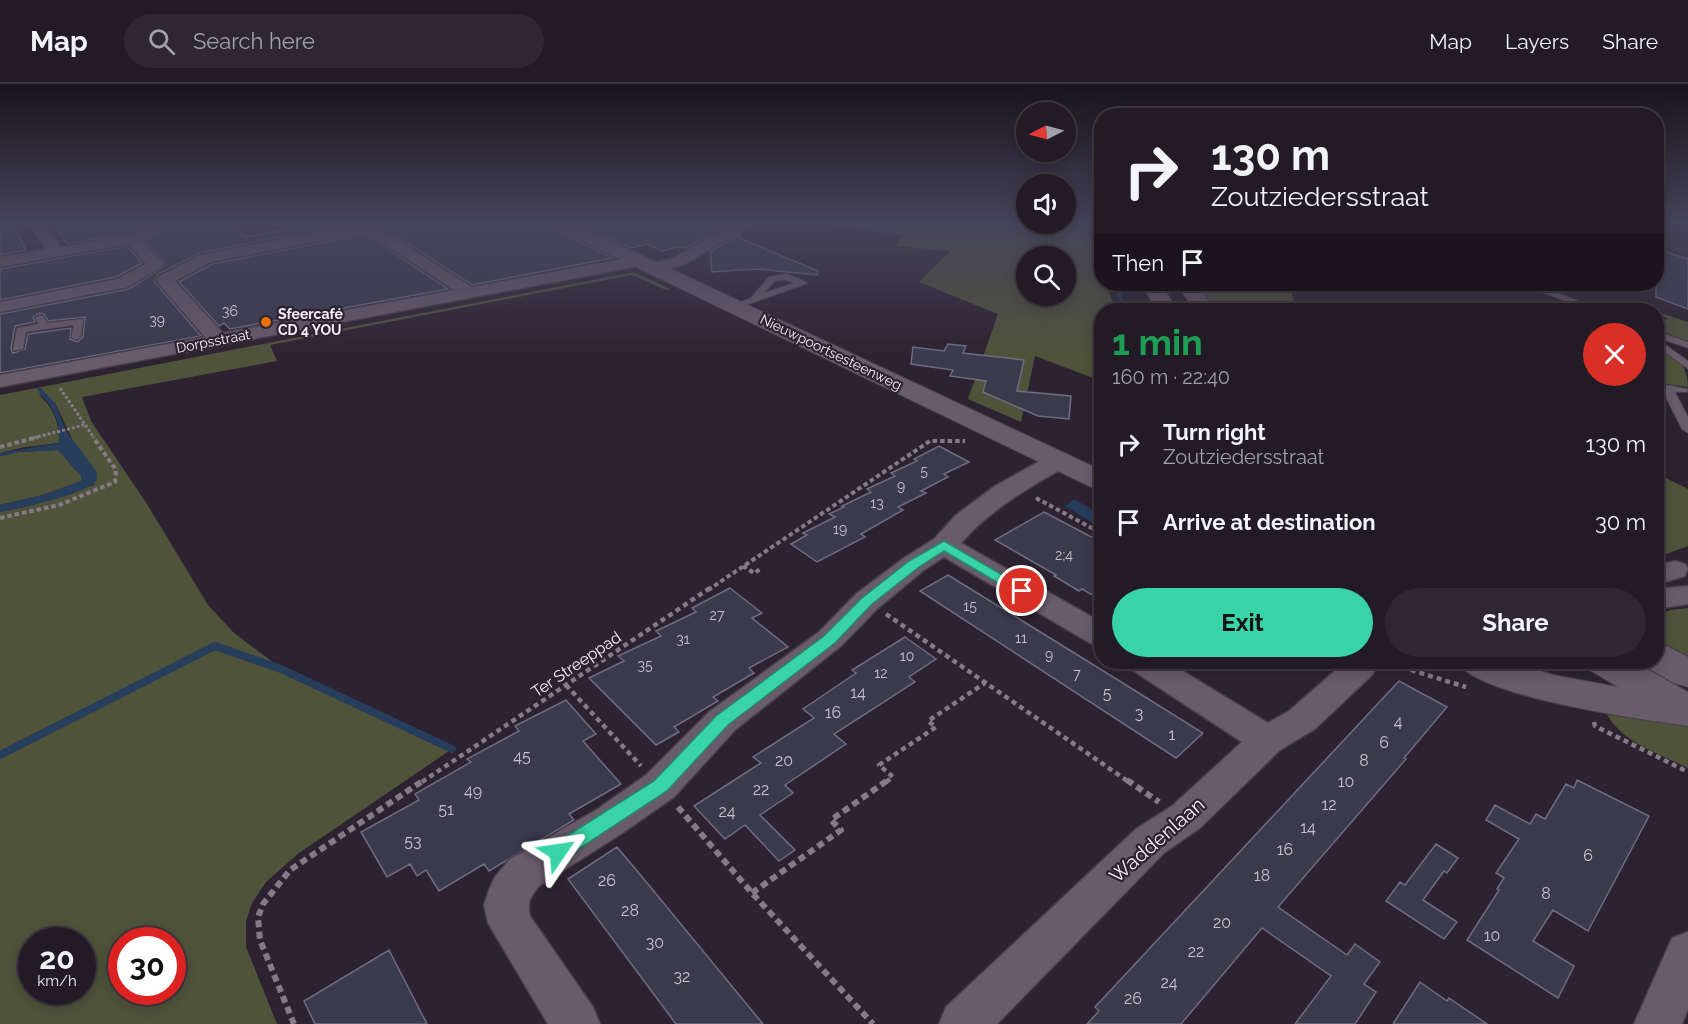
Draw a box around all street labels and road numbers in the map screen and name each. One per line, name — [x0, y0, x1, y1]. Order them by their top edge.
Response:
street label: Nieuwpoortsesteenweg — [758, 311, 904, 393]
street label: Dorpsstraat — [175, 326, 252, 356]
street label: Ter Streeppad — [528, 627, 625, 701]
street label: Waddenlaan — [1105, 792, 1209, 888]

